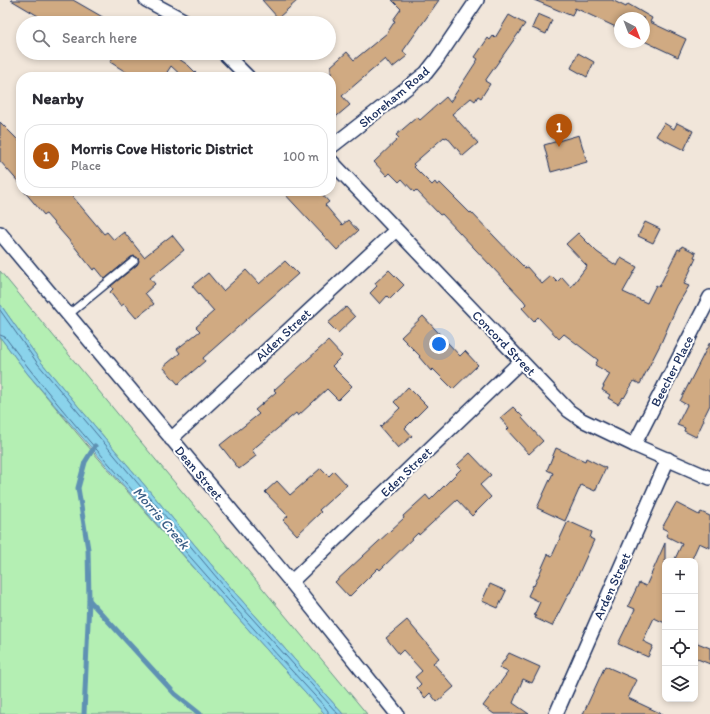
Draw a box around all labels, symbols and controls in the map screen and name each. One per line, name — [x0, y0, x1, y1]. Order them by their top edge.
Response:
north arrow — [614, 12, 650, 48]
search box — [16, 16, 336, 60]
icon: search — [30, 27, 52, 49]
text: Search here — [62, 29, 137, 47]
street label: Shoreham Road — [356, 63, 432, 131]
text: Nearby — [32, 88, 84, 108]
pin: 1 — [546, 114, 572, 147]
text: Morris Cove Historic District — [71, 140, 253, 158]
text: 1 — [43, 149, 49, 164]
text: 100 m — [283, 149, 319, 164]
text: Place — [71, 158, 101, 173]
street label: Alden Street — [252, 306, 314, 364]
street label: Concord Street — [469, 307, 539, 379]
street label: Beecher Place — [648, 333, 696, 409]
your location — [429, 334, 449, 354]
street label: Dean Street — [172, 443, 226, 503]
street label: Eden Street — [377, 444, 435, 500]
water label: Morris Creek — [129, 483, 193, 553]
street label: Arden Street — [591, 550, 633, 622]
map controls — [662, 558, 698, 702]
button: + — [662, 558, 698, 594]
button: − — [662, 594, 698, 630]
button: locate — [662, 630, 698, 666]
button: layers — [662, 666, 698, 702]

